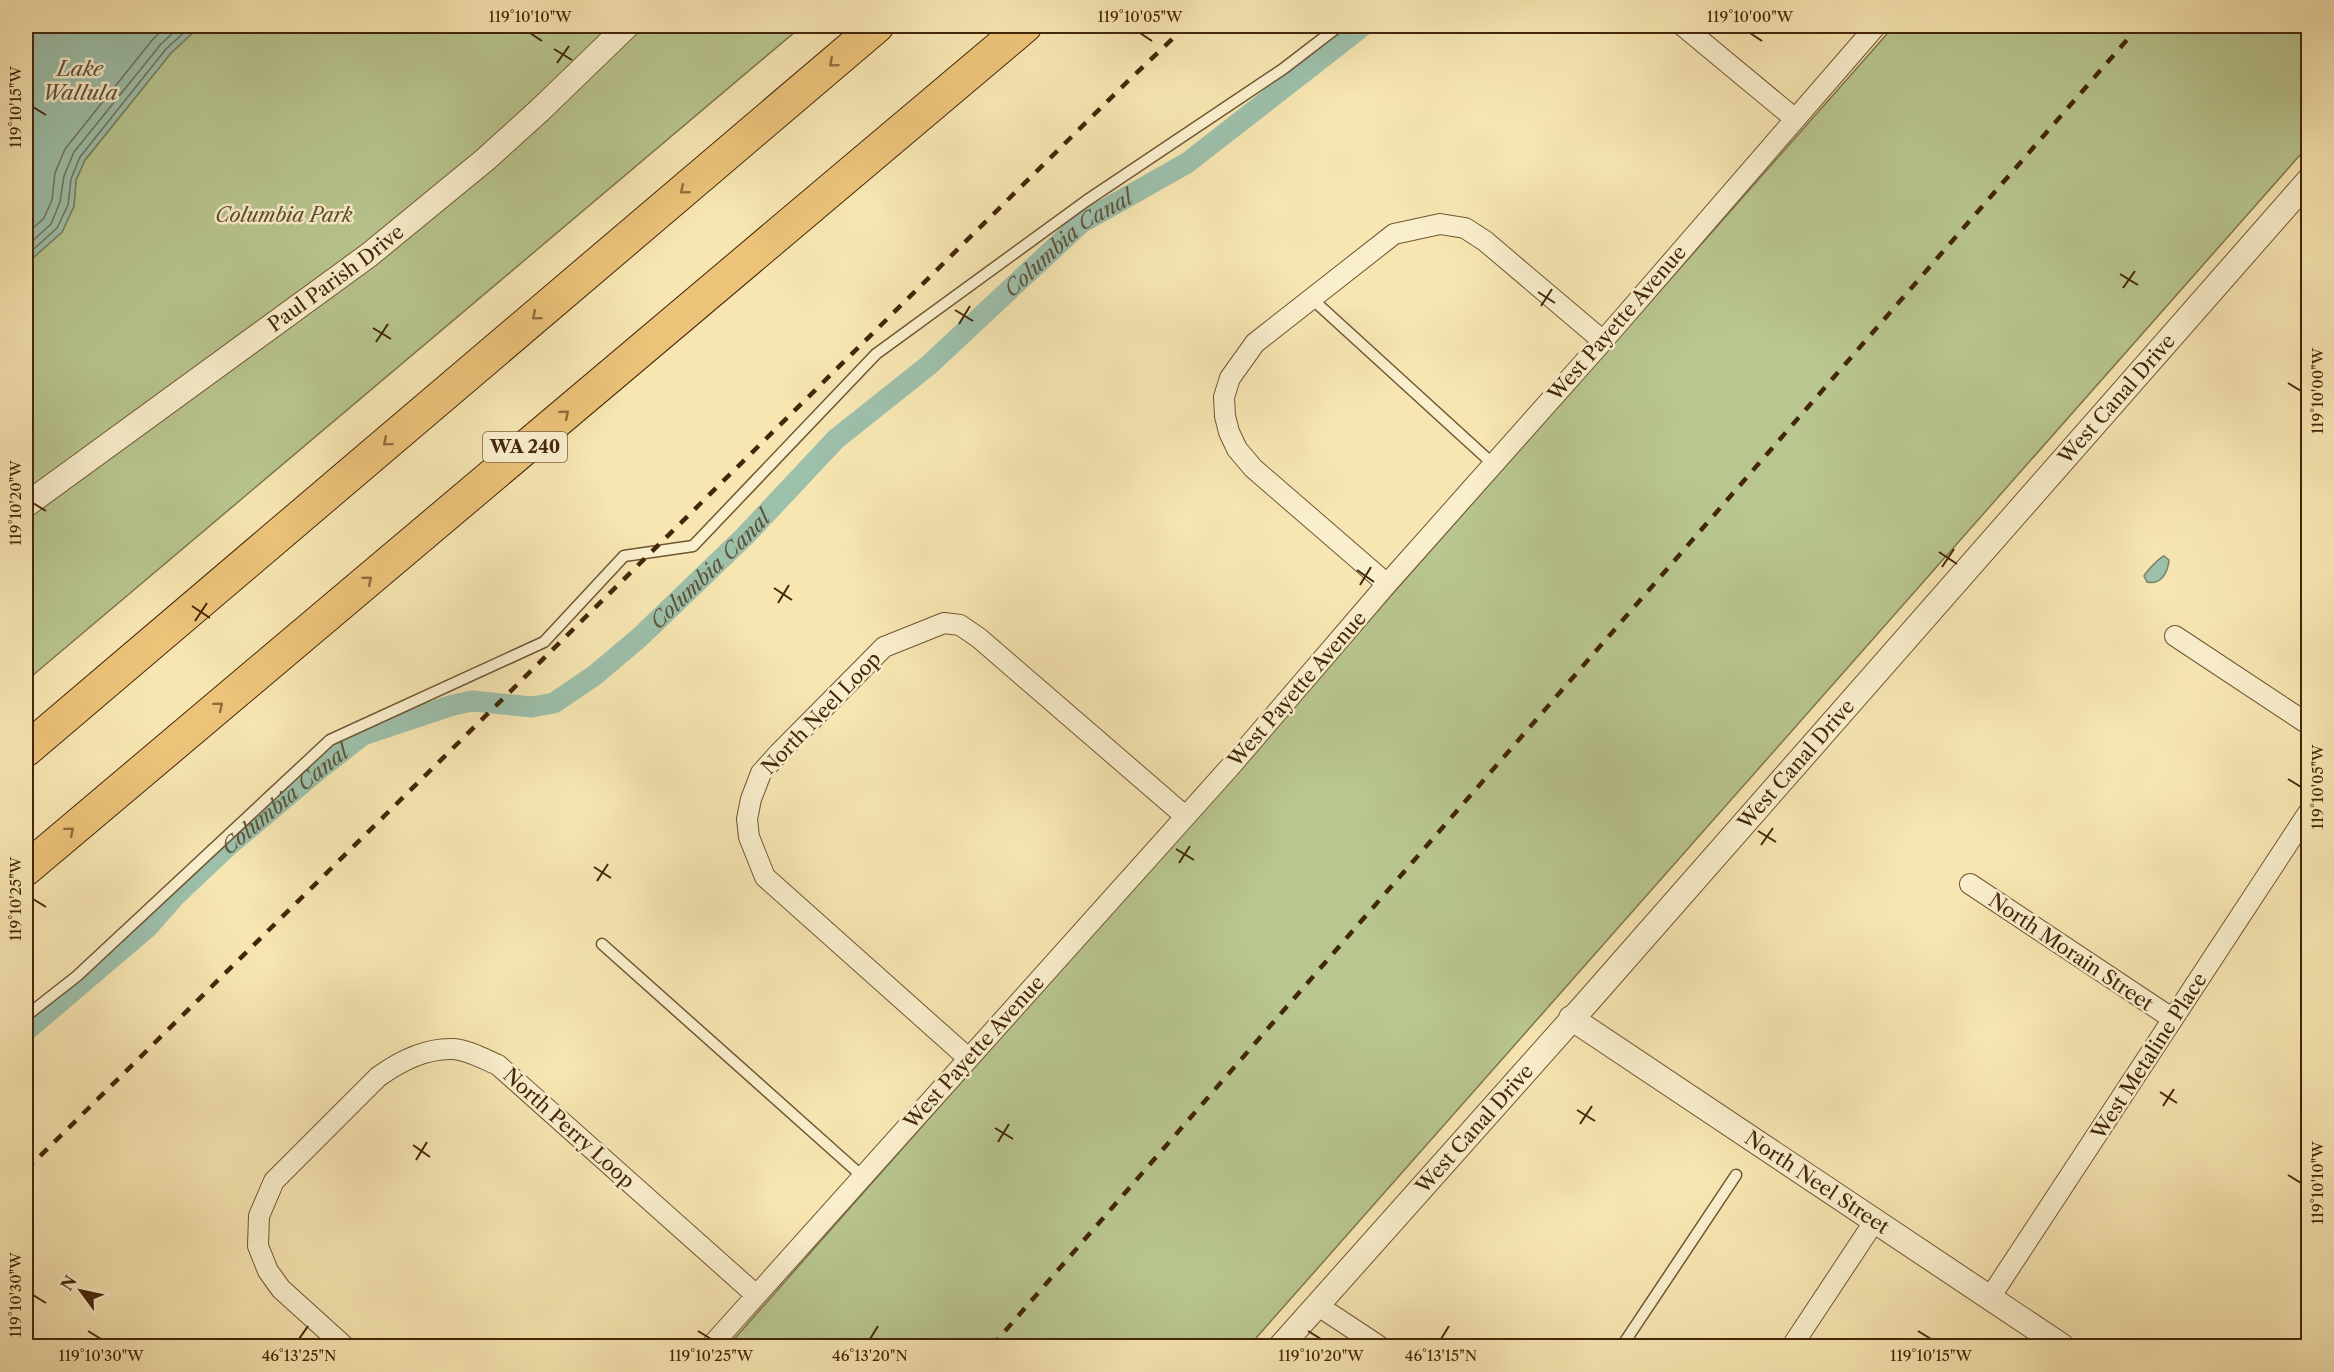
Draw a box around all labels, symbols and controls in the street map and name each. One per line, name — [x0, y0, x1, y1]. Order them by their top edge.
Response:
text: 119°10'10"W — [488, 7, 572, 26]
text: 119°10'05"W — [1097, 7, 1183, 26]
text: 119°10'00"W — [1707, 7, 1794, 26]
water label: Lake Wallula — [42, 56, 118, 105]
one-way arrow — [829, 56, 840, 67]
text: 119°10'15"W — [6, 65, 25, 148]
one-way arrow — [680, 182, 691, 193]
water label: Columbia Canal — [998, 183, 1139, 301]
park label: Columbia Park — [215, 203, 353, 227]
street label: Paul Parish Drive — [263, 219, 409, 337]
street label: West Payette Avenue — [1542, 240, 1691, 406]
one-way arrow — [532, 309, 543, 320]
street label: West Canal Drive — [2053, 329, 2180, 470]
text: 119°10'00"W — [2308, 347, 2327, 434]
one-way arrow — [559, 410, 570, 421]
road number: WA 240 — [483, 432, 567, 462]
one-way arrow — [383, 435, 394, 446]
text: 119°10'20"W — [6, 460, 25, 546]
water label: Columbia Canal — [644, 503, 777, 633]
one-way arrow — [361, 576, 372, 587]
street label: West Payette Avenue — [1222, 606, 1371, 772]
street label: North Neel Loop — [756, 647, 886, 779]
street label: West Canal Drive — [1732, 694, 1859, 835]
one-way arrow — [212, 702, 223, 713]
water label: Columbia Canal — [216, 737, 355, 859]
text: 119°10'05"W — [2308, 744, 2327, 830]
one-way arrow — [63, 828, 74, 839]
text: 119°10'25"W — [6, 856, 25, 941]
street label: North Morain Street — [1984, 888, 2158, 1016]
street label: West Metaline Place — [2086, 968, 2212, 1144]
street label: West Payette Avenue — [898, 970, 1049, 1134]
street label: West Canal Drive — [1410, 1059, 1538, 1199]
street label: North Perry Loop — [498, 1063, 640, 1193]
street label: North Neel Street — [1741, 1126, 1894, 1239]
text: 119°10'10"W — [2308, 1141, 2327, 1225]
text: 119°10'30"W — [6, 1252, 25, 1338]
north arrow — [51, 1261, 111, 1321]
text: N — [56, 1271, 81, 1294]
text: 119°10'30"W — [58, 1346, 144, 1365]
text: 46°13'25"N — [262, 1346, 336, 1365]
text: 119°10'25"W — [669, 1346, 754, 1365]
text: 46°13'20"N — [832, 1346, 908, 1365]
text: 119°10'20"W — [1278, 1346, 1364, 1365]
text: 46°13'15"N — [1405, 1346, 1477, 1365]
text: 119°10'15"W — [1890, 1346, 1973, 1365]

